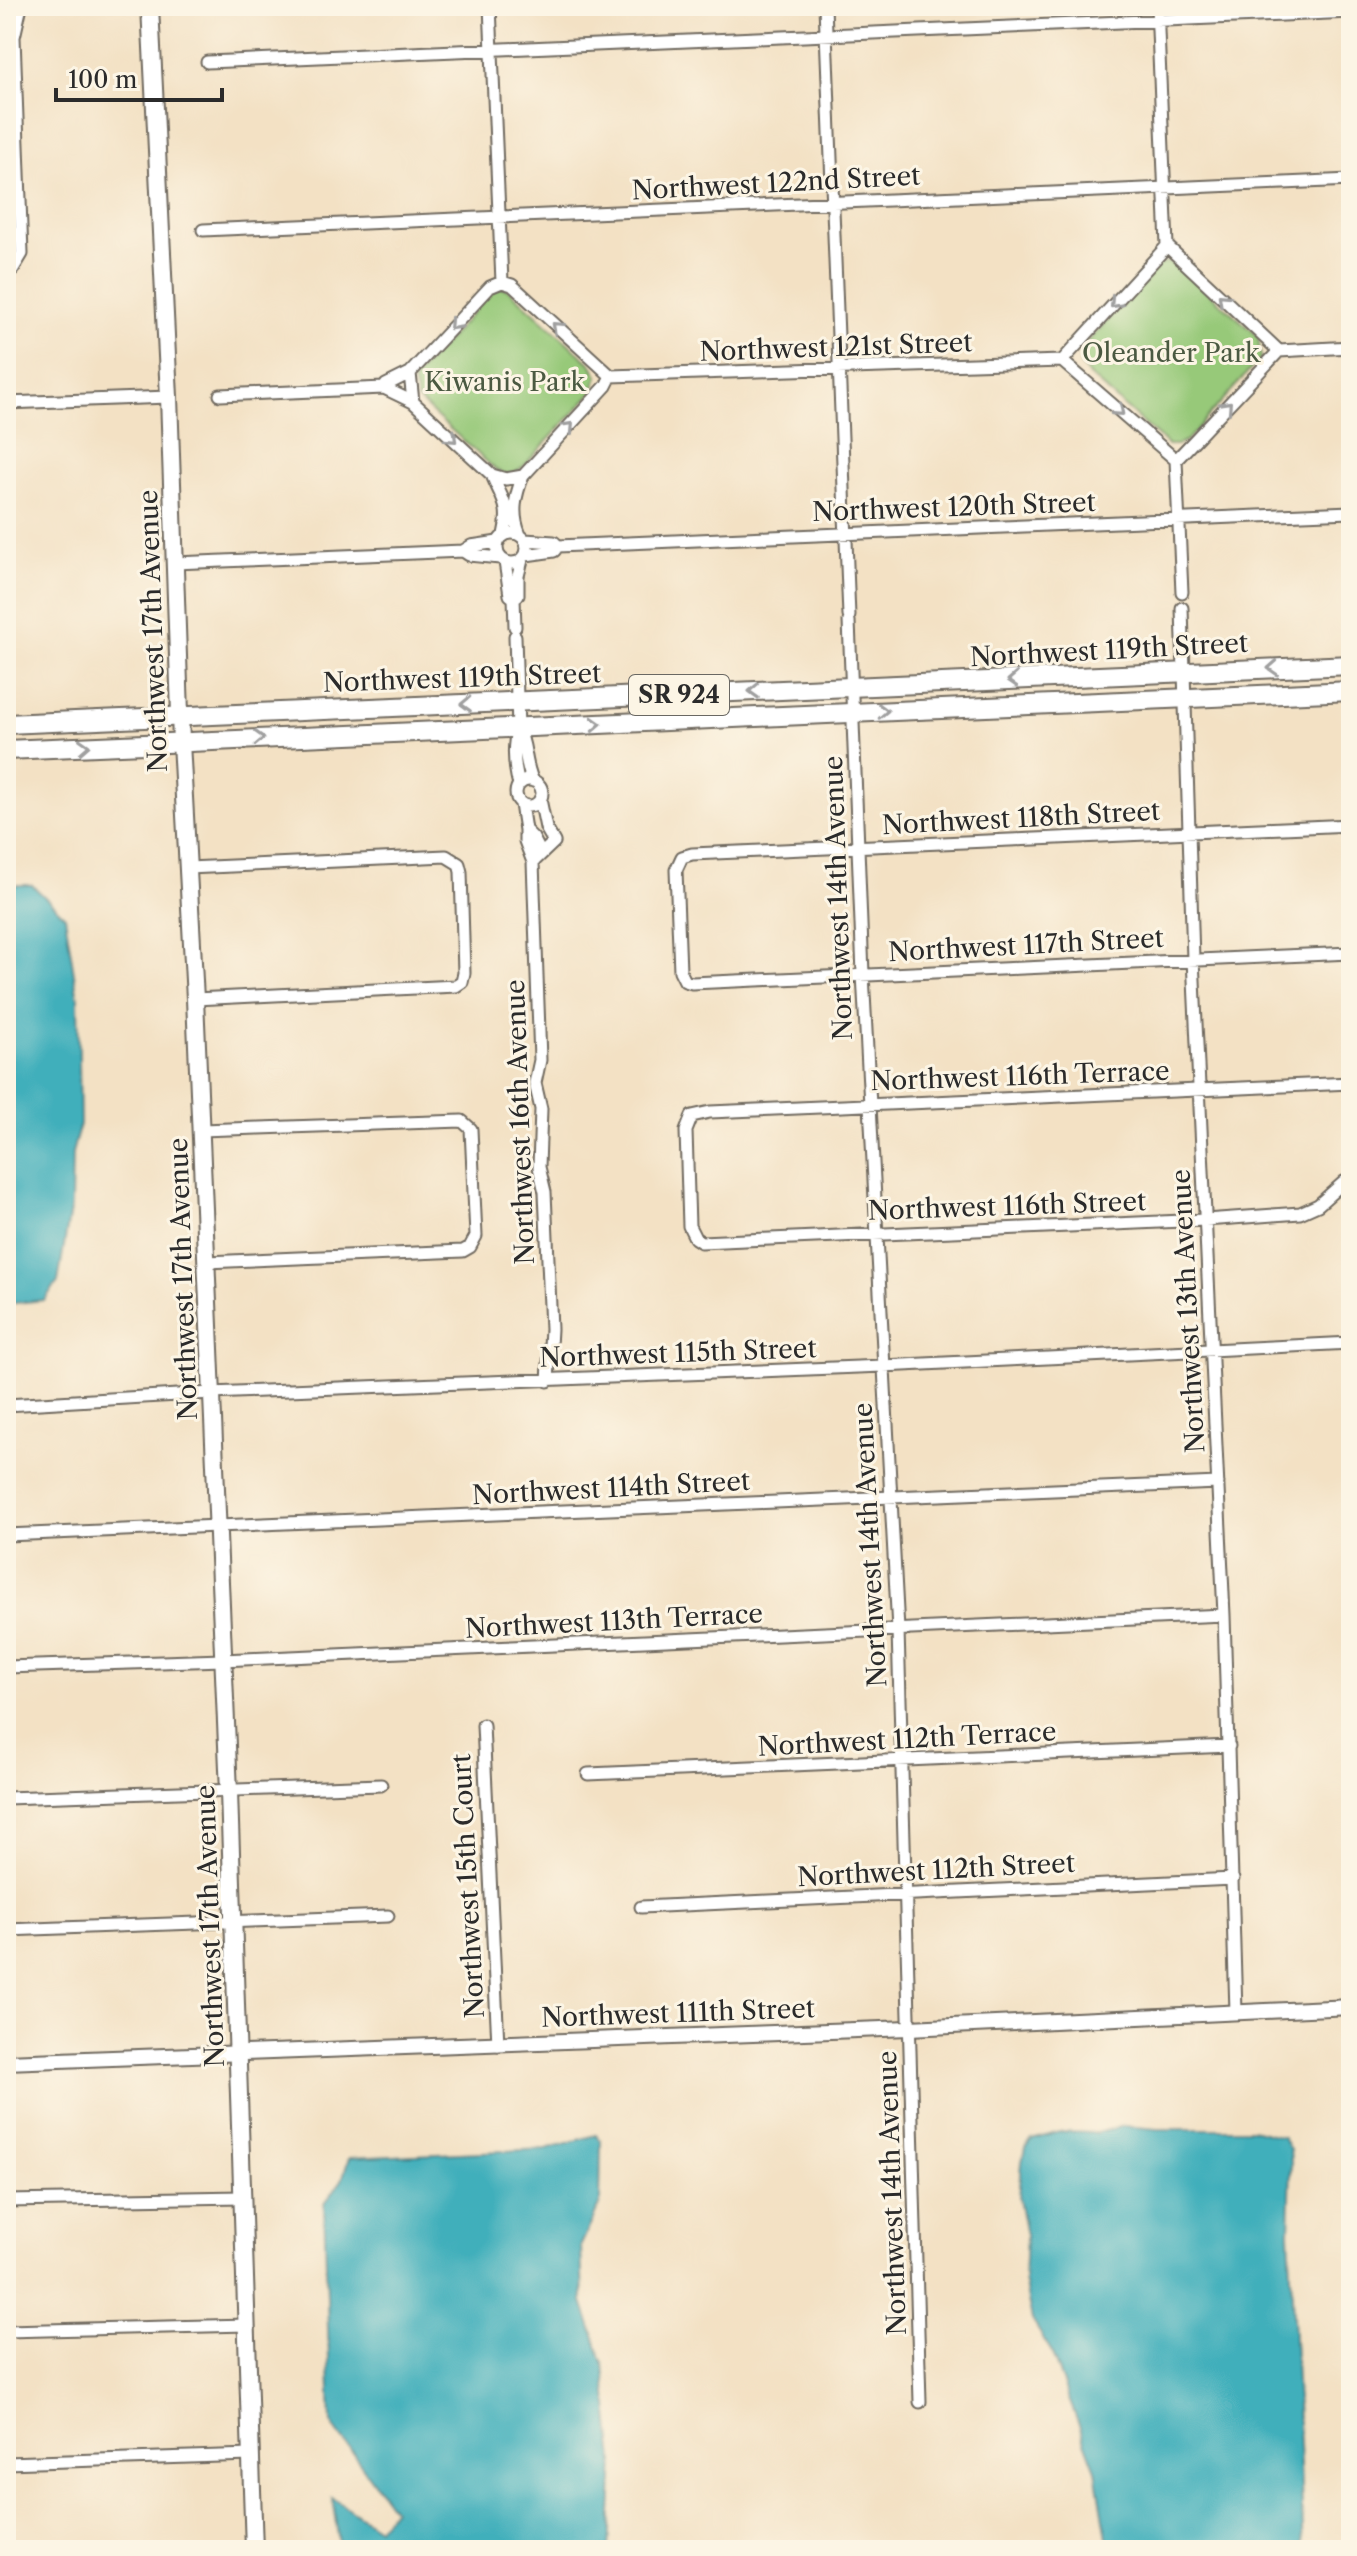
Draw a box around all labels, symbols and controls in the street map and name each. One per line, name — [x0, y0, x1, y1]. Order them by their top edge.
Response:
scale bar — [56, 52, 222, 102]
text: 100 m — [68, 65, 137, 94]
street label: Northwest 122nd Street — [631, 159, 922, 207]
one-way arrow — [1218, 293, 1232, 308]
one-way arrow — [1110, 294, 1124, 309]
one-way arrow — [449, 316, 464, 330]
one-way arrow — [552, 323, 567, 337]
street label: Northwest 121st Street — [699, 326, 974, 368]
park label: Oleander Park — [1082, 337, 1261, 369]
park label: Kiwanis Park — [424, 366, 587, 398]
one-way arrow — [1109, 401, 1124, 415]
one-way arrow — [1218, 401, 1233, 415]
one-way arrow — [559, 422, 574, 436]
one-way arrow — [443, 429, 457, 444]
street label: Northwest 120th Street — [812, 486, 1097, 528]
street label: Northwest 17th Avenue — [132, 489, 174, 773]
street label: Northwest 119th Street — [969, 627, 1250, 673]
street label: Northwest 119th Street — [322, 657, 602, 699]
one-way arrow — [1266, 660, 1279, 677]
one-way arrow — [1006, 671, 1019, 688]
road number: SR 924 — [629, 675, 729, 715]
one-way arrow — [747, 683, 760, 700]
one-way arrow — [459, 695, 472, 712]
one-way arrow — [877, 703, 890, 720]
one-way arrow — [590, 716, 603, 733]
one-way arrow — [253, 730, 266, 747]
one-way arrow — [78, 738, 91, 755]
street label: Northwest 14th Avenue — [817, 755, 859, 1041]
street label: Northwest 118th Street — [881, 795, 1162, 841]
street label: Northwest 117th Street — [887, 922, 1165, 968]
street label: Northwest 16th Avenue — [499, 979, 541, 1265]
street label: Northwest 116th Terrace — [870, 1055, 1170, 1097]
street label: Northwest 17th Avenue — [162, 1137, 204, 1421]
street label: Northwest 13th Avenue — [1165, 1168, 1211, 1454]
street label: Northwest 116th Street — [867, 1185, 1147, 1227]
street label: Northwest 115th Street — [539, 1332, 818, 1374]
street label: Northwest 14th Avenue — [847, 1402, 893, 1688]
street label: Northwest 114th Street — [471, 1465, 752, 1511]
street label: Northwest 113th Terrace — [464, 1597, 764, 1645]
street label: Northwest 112th Terrace — [757, 1715, 1057, 1763]
street label: Northwest 15th Court — [445, 1752, 491, 2019]
street label: Northwest 17th Avenue — [189, 1784, 231, 2068]
street label: Northwest 112th Street — [796, 1847, 1076, 1893]
street label: Northwest 111th Street — [541, 1992, 816, 2034]
street label: Northwest 14th Avenue — [871, 2050, 913, 2336]

